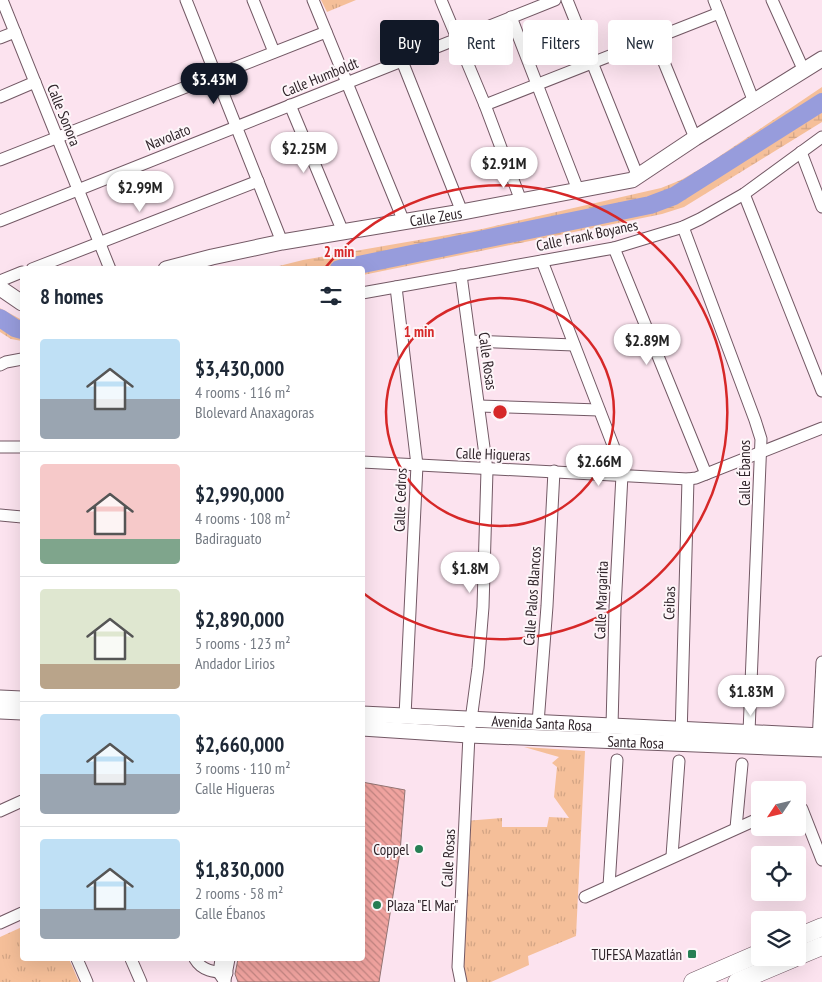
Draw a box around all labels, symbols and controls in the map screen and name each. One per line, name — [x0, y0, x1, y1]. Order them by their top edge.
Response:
chip: Buy — [380, 20, 439, 65]
chip: Rent — [449, 20, 513, 65]
chip: Filters — [523, 20, 598, 65]
chip: New — [608, 20, 672, 65]
street label: Calle Humboldt — [279, 53, 361, 101]
pin: $3.43M — [173, 62, 255, 105]
text: $3.43M — [192, 69, 236, 89]
street label: Calle Sonora — [43, 81, 85, 149]
street label: Navolato — [143, 120, 193, 154]
pin: $2.25M — [263, 132, 345, 174]
text: $2.25M — [282, 138, 326, 158]
pin: $2.91M — [463, 146, 545, 189]
text: $2.91M — [482, 153, 526, 173]
pin: $2.99M — [99, 170, 181, 213]
text: $2.99M — [118, 177, 162, 197]
street label: Calle Zeus — [408, 203, 463, 230]
street label: Calle Frank Boyanes — [534, 215, 640, 255]
text: 2 min — [324, 242, 354, 261]
icon: filters — [317, 282, 345, 310]
text: 8 homes — [40, 283, 103, 310]
text: 1 min — [404, 322, 434, 341]
pin: $2.89M — [606, 324, 688, 366]
text: $2.89M — [625, 330, 669, 350]
street label: Calle Rosas — [475, 331, 501, 391]
text: $3,430,000 — [195, 355, 284, 382]
icon: home — [80, 359, 140, 419]
text: 4 rooms · 116 m² — [195, 382, 291, 402]
text: Blolevard Anaxagoras — [195, 402, 314, 422]
centre of rings — [491, 403, 509, 421]
street label: Calle Ébanos — [735, 440, 754, 506]
street label: Calle Higueras — [455, 443, 531, 465]
pin: $2.66M — [558, 444, 640, 487]
text: $2.66M — [577, 451, 621, 471]
street label: Calle Cedros — [389, 468, 411, 532]
text: $2,990,000 — [195, 481, 284, 508]
icon: home — [80, 484, 140, 544]
text: 4 rooms · 108 m² — [195, 508, 291, 528]
text: Badiraguato — [195, 528, 262, 548]
street label: Calle Palos Blancos — [519, 546, 545, 646]
pin: $1.8M — [435, 552, 505, 594]
text: $1.8M — [452, 558, 488, 578]
street label: Calle Margarita — [590, 560, 612, 640]
street label: Ceibas — [659, 586, 679, 620]
text: $2,890,000 — [195, 606, 284, 633]
icon: home — [80, 609, 140, 669]
text: 5 rooms · 123 m² — [195, 633, 291, 653]
text: Andador Lirios — [195, 653, 275, 673]
pin: $1.83M — [710, 674, 792, 717]
text: $1.83M — [729, 681, 773, 701]
street label: Avenida Santa Rosa — [491, 711, 593, 734]
text: $2,660,000 — [195, 731, 284, 758]
street label: Santa Rosa — [607, 731, 664, 752]
icon: home — [80, 734, 140, 794]
text: 3 rooms · 110 m² — [195, 758, 291, 778]
text: Calle Higueras — [195, 778, 275, 798]
north arrow — [751, 781, 806, 836]
map controls — [751, 781, 806, 966]
street label: Calle Rosas — [437, 828, 459, 888]
place label: Coppel — [373, 840, 410, 859]
marker: Coppel — [413, 843, 425, 855]
button: locate — [751, 846, 806, 901]
text: $1,830,000 — [195, 856, 284, 883]
icon: home — [80, 859, 140, 919]
text: 2 rooms · 58 m² — [195, 883, 283, 903]
place label: Plaza "El Mar" — [387, 896, 458, 915]
marker: Plaza "El Mar" — [371, 899, 383, 911]
text: Calle Ébanos — [195, 903, 266, 923]
button: layers — [751, 911, 806, 966]
place label: TUFESA Mazatlán — [591, 945, 682, 964]
marker: TUFESA Mazatlán — [686, 948, 698, 960]

